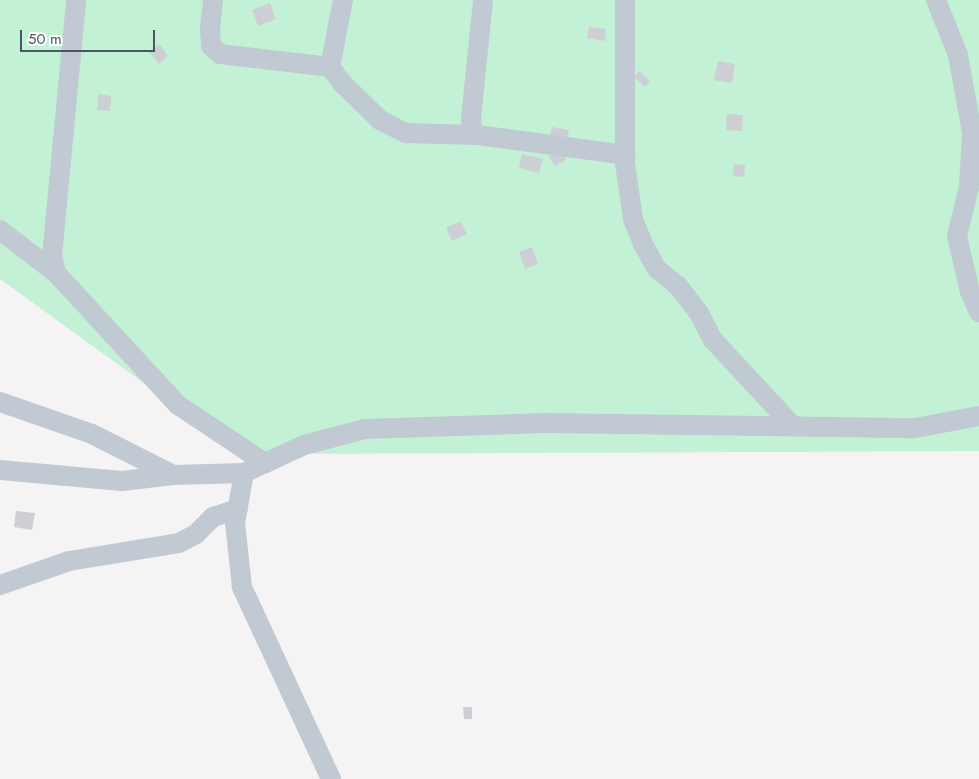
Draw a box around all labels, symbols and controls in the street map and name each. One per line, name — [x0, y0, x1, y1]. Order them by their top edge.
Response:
scale bar — [22, 20, 158, 52]
text: 50 m — [28, 28, 62, 50]

